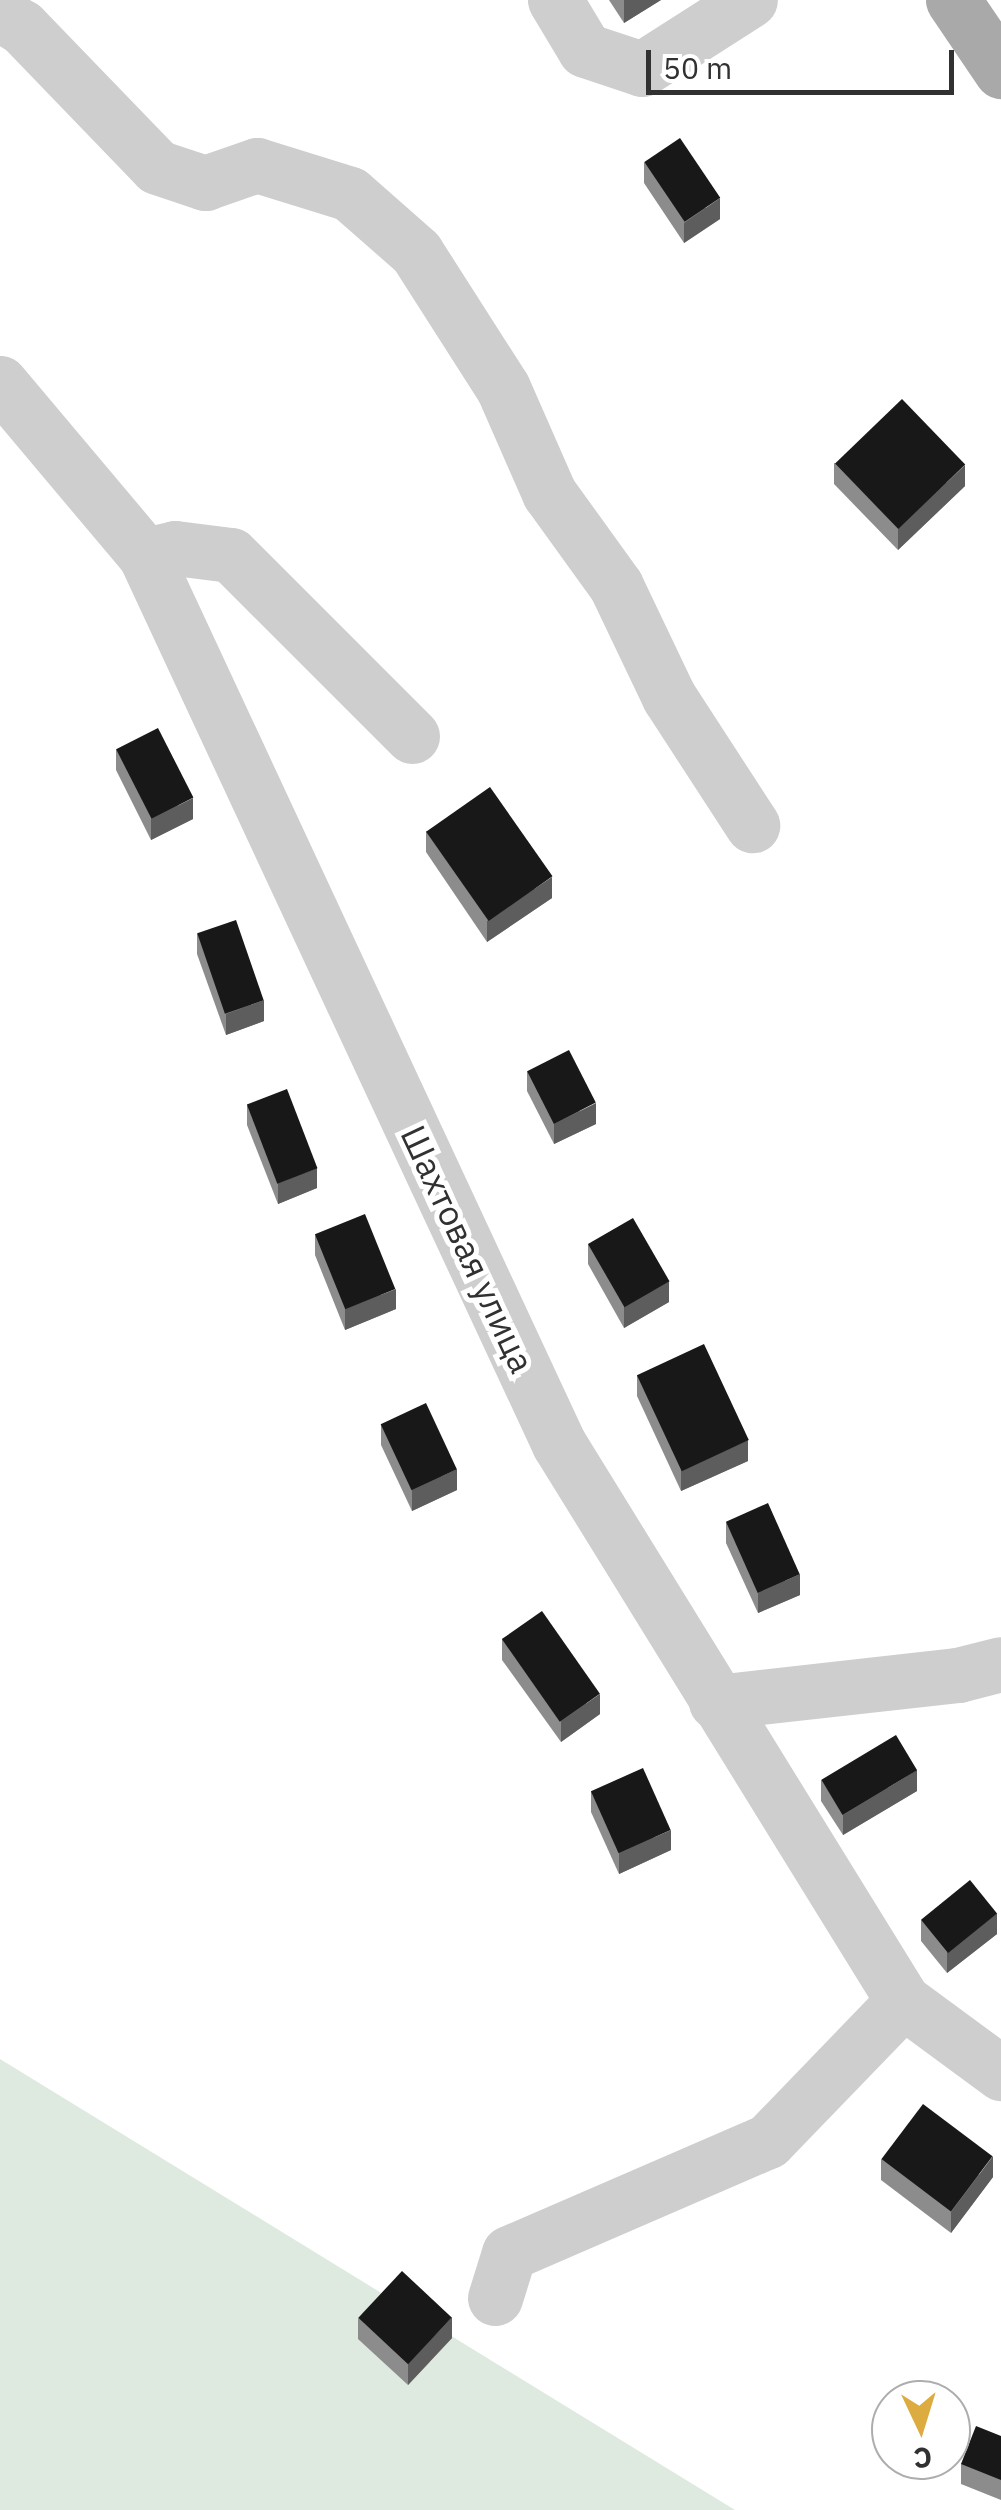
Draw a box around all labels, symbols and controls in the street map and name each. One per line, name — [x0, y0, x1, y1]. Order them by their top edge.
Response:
scale bar — [651, 30, 958, 92]
text: 50 m — [663, 48, 732, 87]
street label: Шахтовая улица — [392, 1119, 544, 1379]
north arrow — [871, 2380, 971, 2480]
text: С — [913, 2439, 933, 2478]

